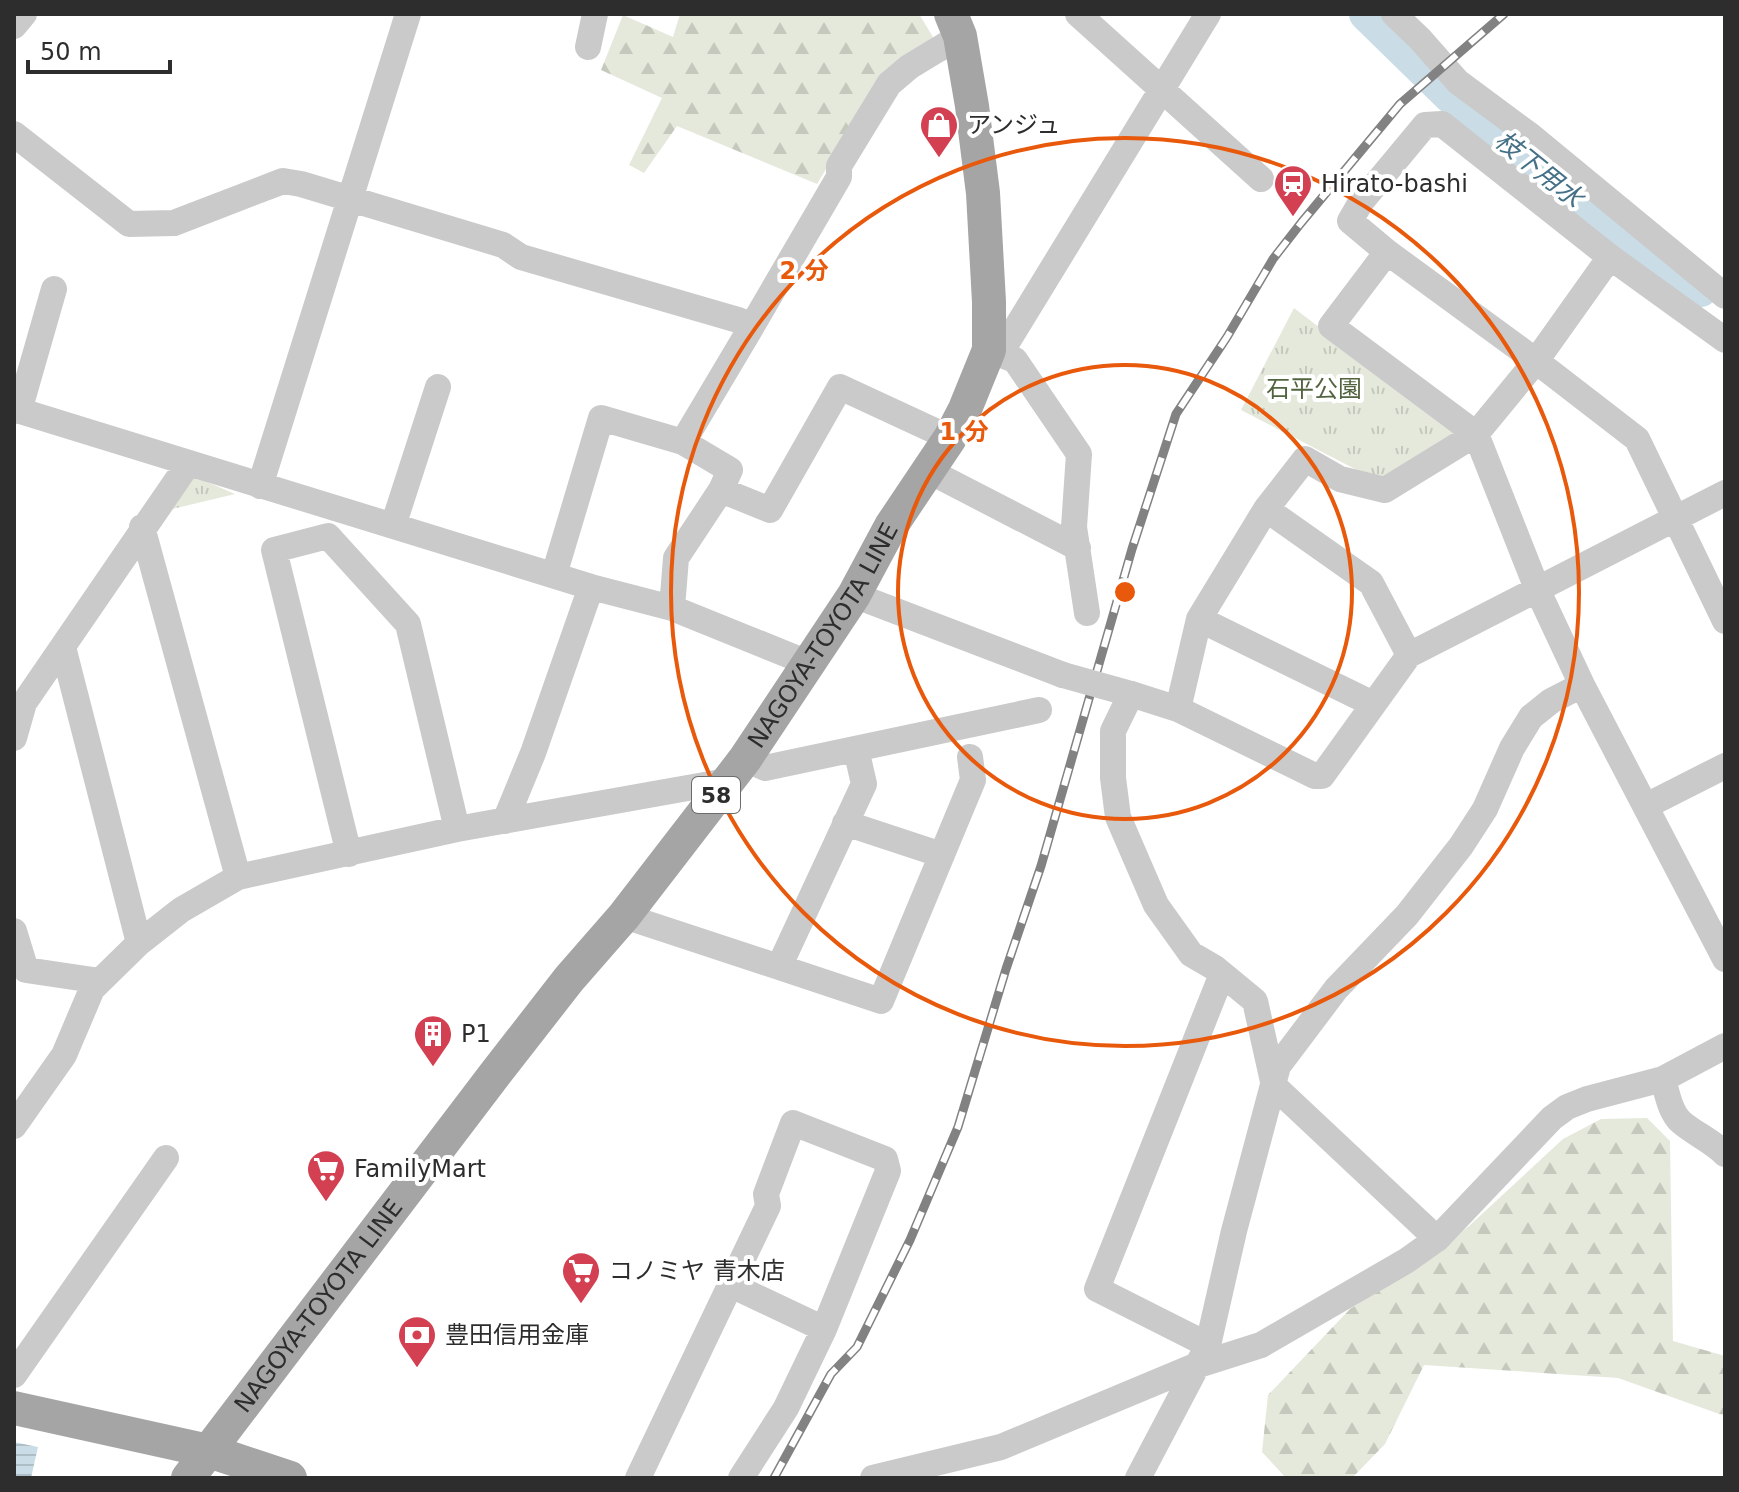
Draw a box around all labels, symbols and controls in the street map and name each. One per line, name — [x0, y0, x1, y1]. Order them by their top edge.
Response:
scale bar — [28, 24, 170, 74]
text: 50 m — [40, 38, 102, 66]
shop icon: アンジュ — [918, 104, 960, 159]
place label: アンジュ — [967, 111, 1060, 139]
water label: 枝下用水 — [1489, 125, 1591, 215]
station icon: Hirato-bashi — [1272, 163, 1314, 218]
place label: Hirato-bashi — [1321, 170, 1468, 198]
text: 2 分 — [779, 257, 829, 285]
park label: 石平公園 — [1266, 375, 1362, 403]
text: 1 分 — [939, 418, 989, 446]
street label: NAGOYA-TOYOTA LINE — [742, 518, 904, 753]
centre of rings — [1111, 578, 1139, 606]
road number: 58 — [692, 777, 740, 813]
building icon: P1 — [412, 1013, 454, 1068]
place label: P1 — [461, 1020, 491, 1048]
supermarket icon: FamilyMart — [305, 1148, 347, 1203]
place label: FamilyMart — [354, 1155, 486, 1183]
street label: NAGOYA-TOYOTA LINE — [229, 1194, 409, 1418]
supermarket icon: コノミヤ 青木店 — [560, 1250, 602, 1305]
place label: コノミヤ 青木店 — [609, 1257, 785, 1285]
bank icon: 豊田信用金庫 — [396, 1314, 438, 1369]
place label: 豊田信用金庫 — [445, 1321, 589, 1349]

